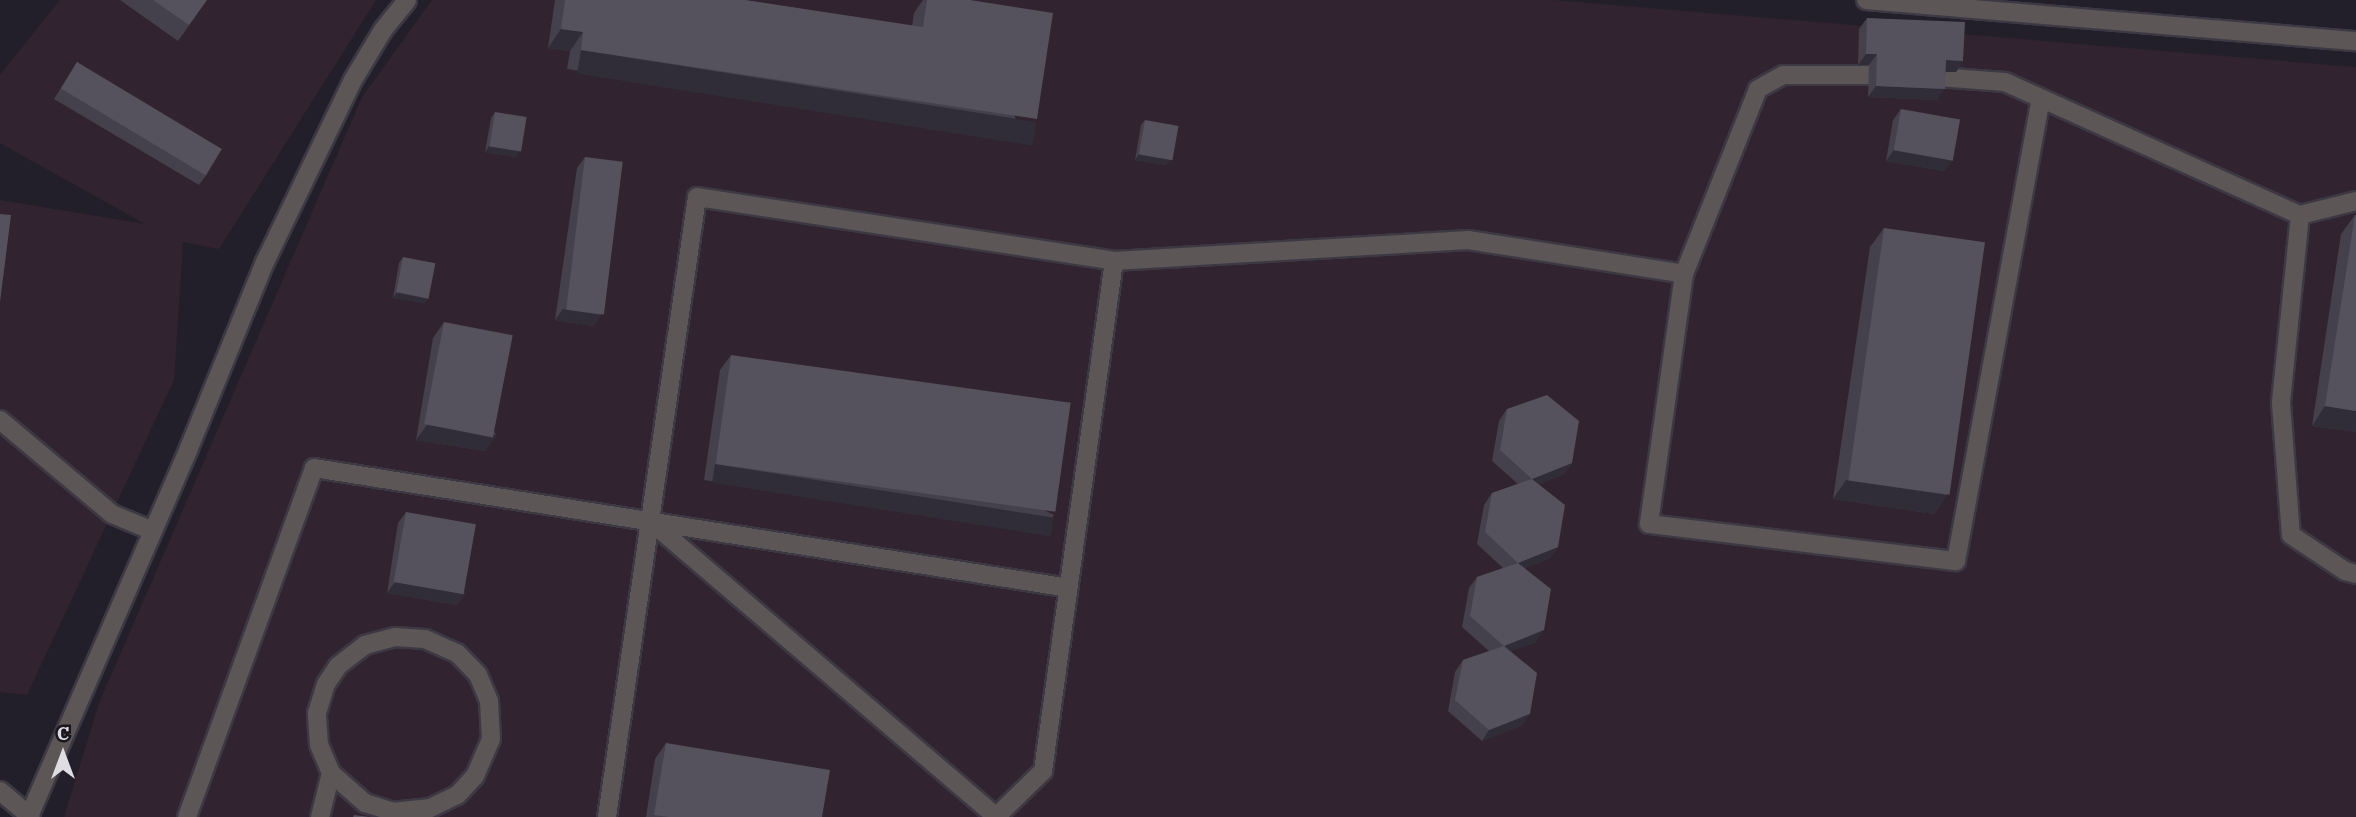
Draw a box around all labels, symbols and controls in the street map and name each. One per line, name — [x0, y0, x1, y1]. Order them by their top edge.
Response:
north arrow — [28, 719, 98, 789]
text: С — [57, 721, 69, 745]

